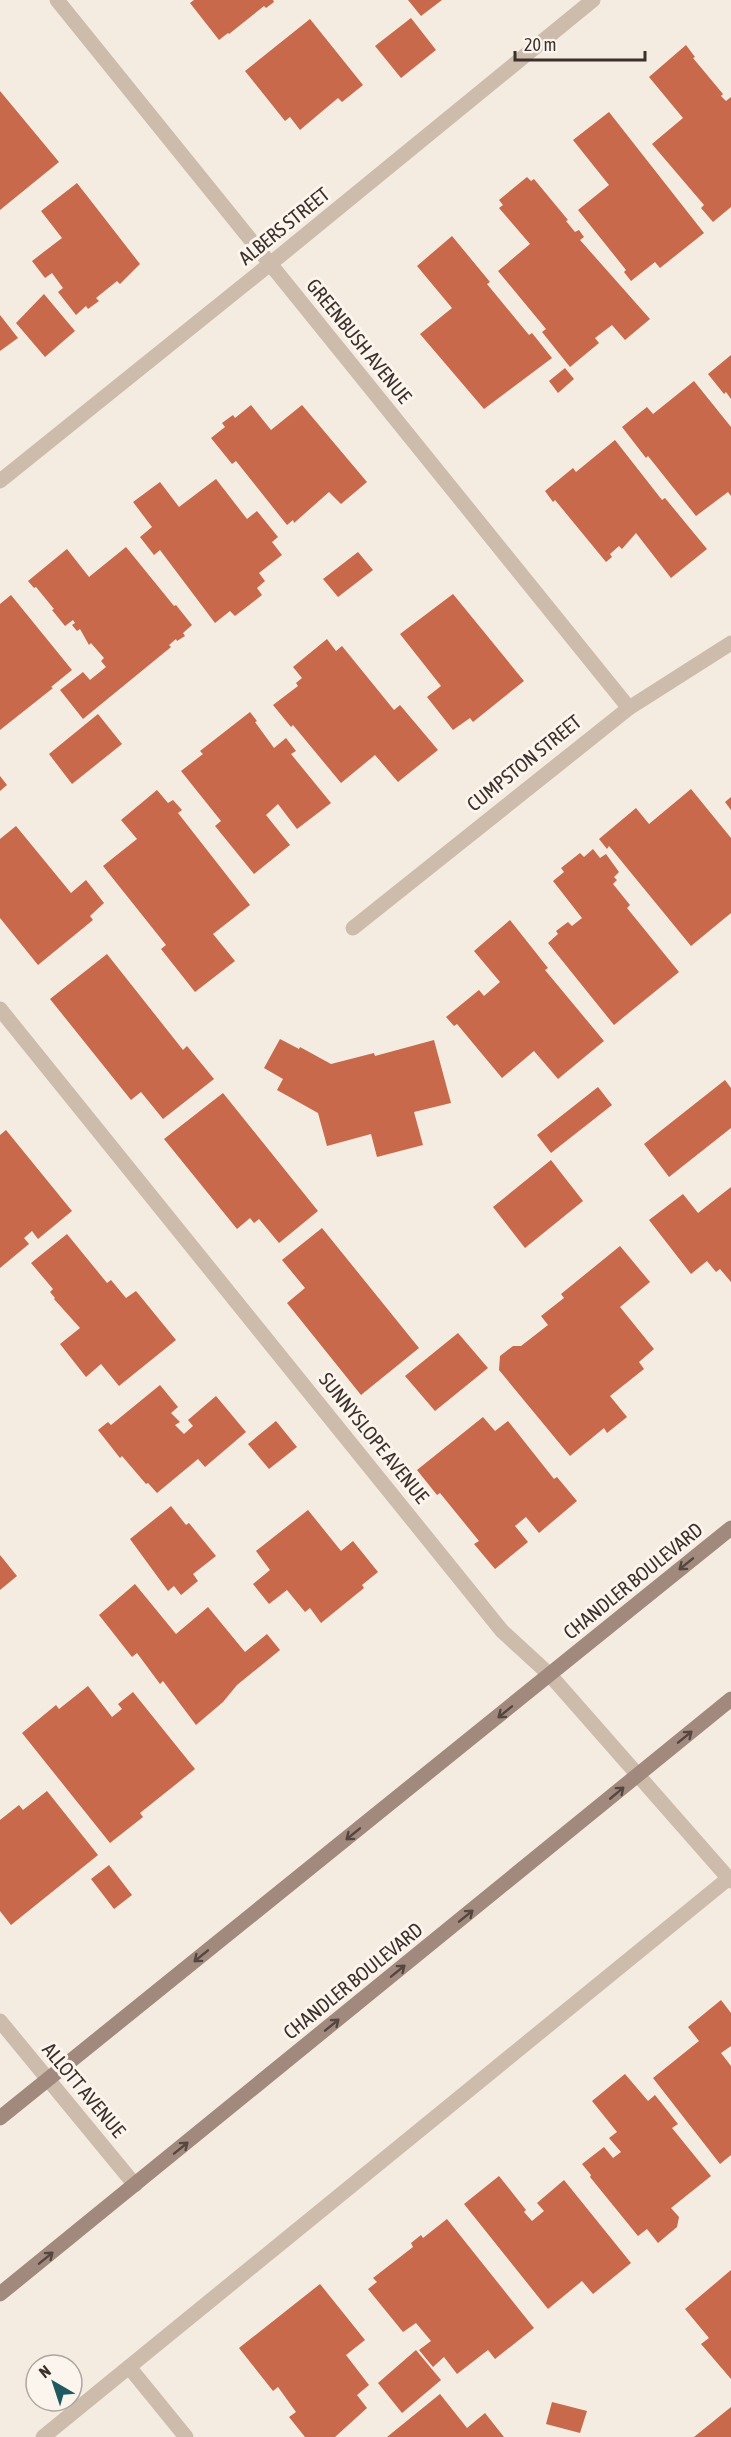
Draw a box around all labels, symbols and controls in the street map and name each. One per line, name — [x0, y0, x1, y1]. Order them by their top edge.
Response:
scale bar — [515, 24, 646, 62]
text: 20 m — [524, 34, 556, 55]
street label: ALBERS STREET — [234, 182, 334, 269]
street label: GREENBUSH AVENUE — [302, 274, 417, 408]
street label: CUMPSTON STREET — [462, 709, 585, 816]
street label: SUNNYSLOPE AVENUE — [315, 1368, 434, 1508]
street label: CHANDLER BOULEVARD — [559, 1518, 707, 1644]
one-way arrow — [678, 1558, 694, 1571]
one-way arrow — [497, 1705, 513, 1718]
one-way arrow — [677, 1731, 693, 1744]
one-way arrow — [609, 1786, 625, 1799]
one-way arrow — [345, 1827, 361, 1840]
one-way arrow — [458, 1909, 473, 1923]
street label: CHANDLER BOULEVARD — [279, 1918, 427, 2044]
one-way arrow — [194, 1949, 209, 1963]
one-way arrow — [390, 1965, 406, 1978]
one-way arrow — [324, 2018, 339, 2032]
street label: ALLOTT AVENUE — [38, 2038, 131, 2142]
one-way arrow — [173, 2141, 188, 2155]
one-way arrow — [37, 2251, 53, 2264]
north arrow — [24, 2353, 84, 2413]
text: N — [35, 2361, 54, 2381]

